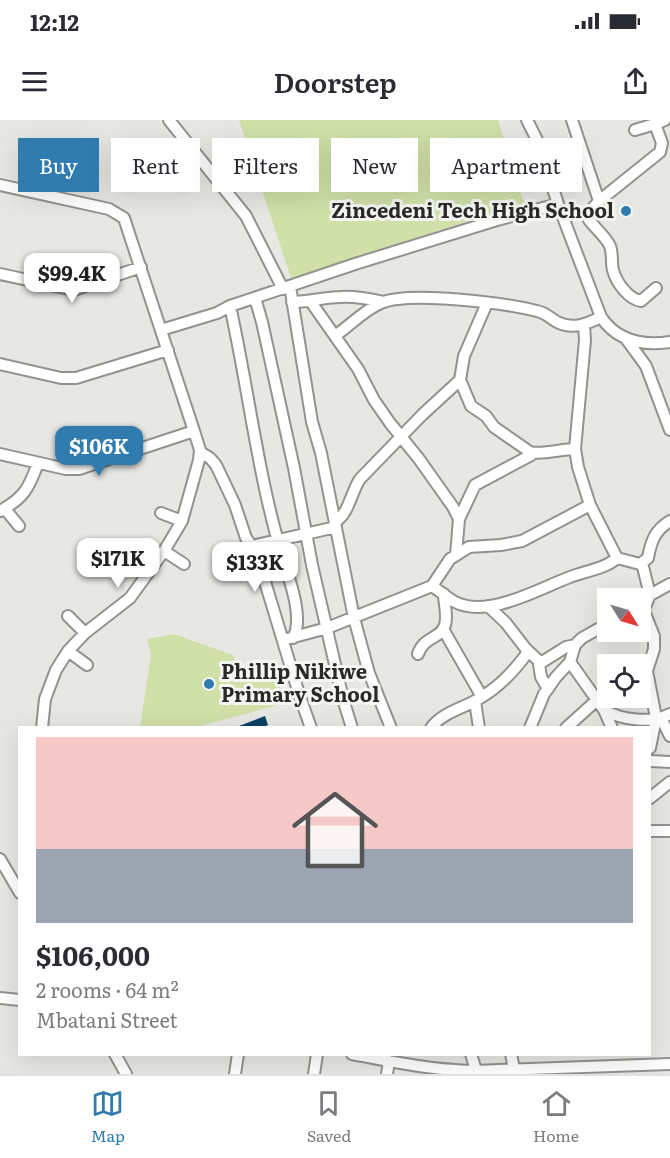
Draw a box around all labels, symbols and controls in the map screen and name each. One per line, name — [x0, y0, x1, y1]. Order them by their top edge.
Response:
text: 12:12 — [30, 5, 79, 38]
text: Doorstep — [273, 61, 397, 101]
icon: menu — [18, 65, 51, 98]
icon: share — [619, 65, 652, 98]
chip: Buy — [18, 138, 99, 192]
chip: Rent — [111, 138, 200, 192]
chip: Filters — [212, 138, 319, 192]
chip: New — [331, 138, 418, 192]
chip: Apartment — [430, 138, 582, 192]
place label: Zincedeni Tech High School — [331, 194, 614, 224]
marker: Zincedeni Tech High School — [619, 204, 633, 218]
pin: $99.4K — [23, 253, 121, 304]
text: $99.4K — [38, 257, 106, 287]
pin: $106K — [57, 426, 141, 477]
text: $106K — [69, 430, 129, 460]
pin: $171K — [76, 538, 160, 589]
text: $171K — [91, 542, 145, 572]
pin: $133K — [213, 542, 297, 593]
text: $133K — [226, 546, 284, 576]
north arrow — [597, 588, 651, 642]
map controls — [597, 588, 651, 708]
button: locate — [597, 654, 651, 708]
place label: Phillip Nikiwe Primary School — [221, 655, 379, 708]
marker: Phillip Nikiwe Primary School — [202, 677, 216, 691]
icon: home — [281, 776, 389, 884]
text: $106,000 — [36, 935, 150, 974]
text: 2 rooms · 64 m² — [36, 974, 179, 1004]
text: Mbatani Street — [36, 1004, 178, 1034]
tab: Map — [91, 1087, 125, 1147]
tab: Saved — [307, 1087, 351, 1147]
tab: Home — [533, 1087, 579, 1147]

